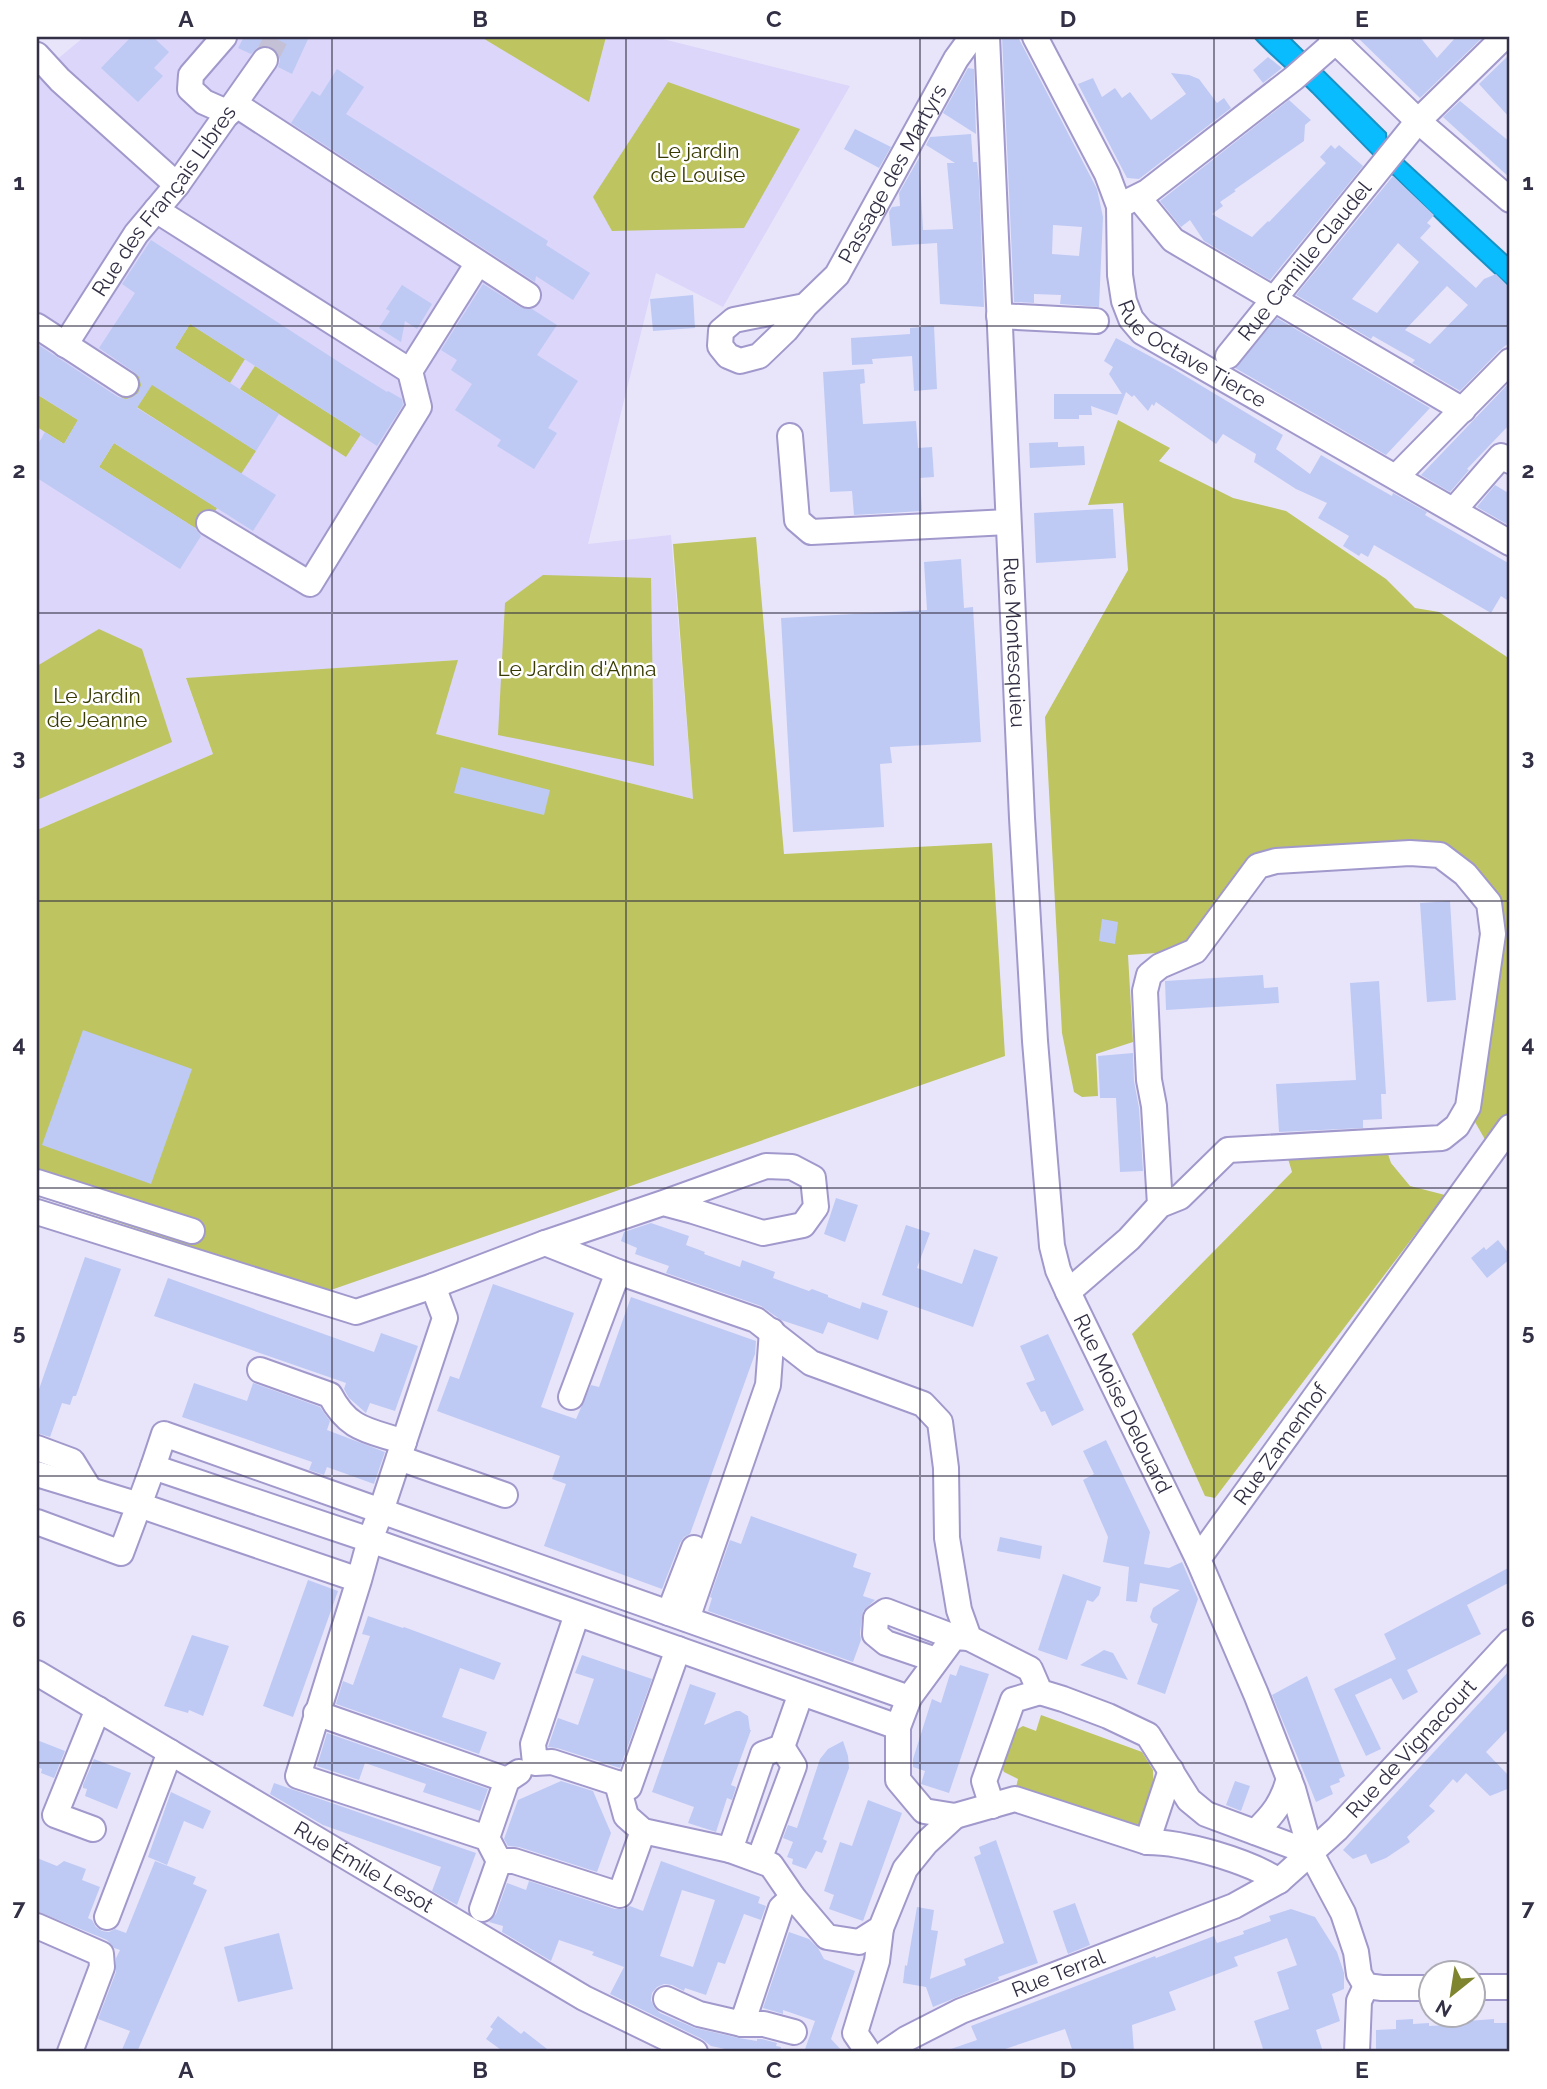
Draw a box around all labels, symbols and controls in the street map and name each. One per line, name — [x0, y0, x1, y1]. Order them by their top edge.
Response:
text: A — [178, 5, 194, 32]
text: B — [472, 5, 488, 32]
text: C — [766, 5, 782, 32]
text: D — [1060, 5, 1076, 32]
text: E — [1355, 5, 1369, 32]
street label: Passage des Martyrs — [833, 80, 952, 268]
street label: Rue des Français Libres — [86, 101, 241, 301]
park label: Le jardin de Louise — [651, 138, 745, 187]
text: 1 — [13, 168, 25, 195]
text: 1 — [1522, 168, 1534, 195]
street label: Rue Camille Claudel — [1232, 176, 1376, 346]
street label: Rue Octave Tierce — [1113, 296, 1271, 413]
text: 2 — [13, 456, 25, 483]
text: 2 — [1522, 456, 1534, 483]
street label: Rue Montesquieu — [998, 556, 1031, 728]
park label: Le Jardin d'Anna — [498, 656, 656, 681]
park label: Le Jardin de Jeanne — [47, 683, 147, 732]
text: 3 — [13, 743, 25, 770]
text: 3 — [1522, 743, 1534, 770]
text: 4 — [12, 1030, 26, 1057]
text: 4 — [1521, 1030, 1535, 1057]
street label: Rue Moise Delouard — [1069, 1310, 1177, 1497]
text: 5 — [13, 1318, 26, 1345]
text: 5 — [1522, 1318, 1535, 1345]
street label: Rue Zamenhof — [1228, 1378, 1333, 1510]
text: 6 — [12, 1605, 26, 1632]
text: 6 — [1521, 1605, 1535, 1632]
street label: Rue de Vignacourt — [1341, 1674, 1481, 1823]
street label: Rue Émile Lesot — [290, 1816, 438, 1918]
text: 7 — [13, 1893, 26, 1920]
text: 7 — [1522, 1893, 1535, 1920]
street label: Rue Terral — [1008, 1944, 1109, 2002]
north arrow — [1418, 1960, 1488, 2030]
text: N — [1432, 1996, 1455, 2022]
text: A — [178, 2056, 194, 2083]
text: B — [472, 2056, 488, 2083]
text: C — [766, 2056, 782, 2083]
text: D — [1060, 2056, 1076, 2083]
text: E — [1355, 2056, 1369, 2083]

